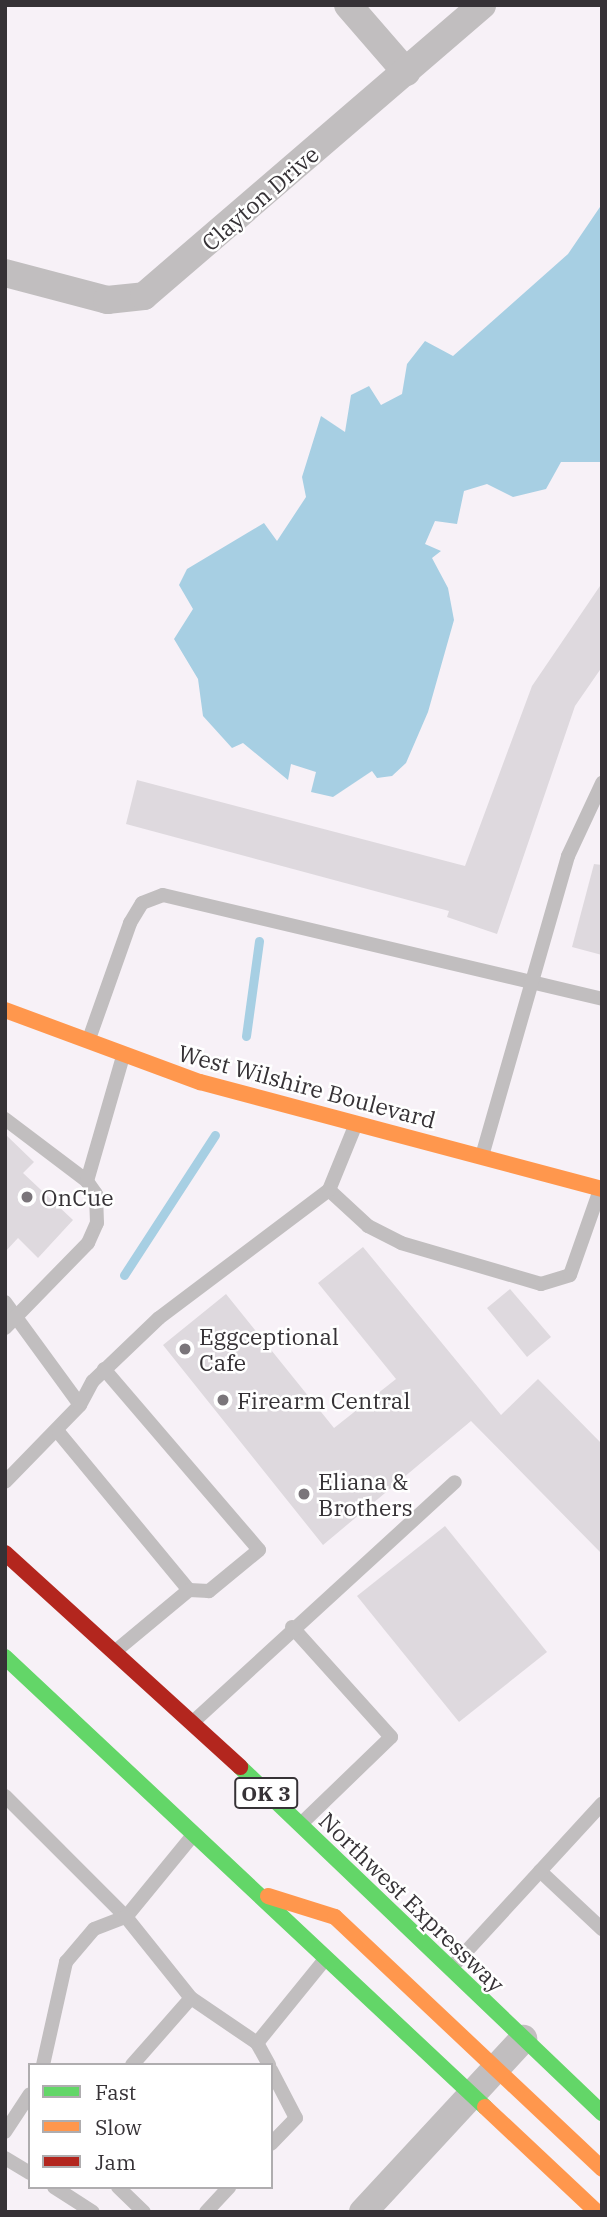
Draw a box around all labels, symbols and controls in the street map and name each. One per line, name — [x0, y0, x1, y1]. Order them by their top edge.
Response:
street label: Clayton Drive — [196, 140, 324, 256]
street label: West Wilshire Boulevard — [175, 1038, 439, 1134]
place label: OnCue — [41, 1183, 114, 1211]
marker: OnCue — [19, 1189, 35, 1205]
place label: Eggceptional Cafe — [199, 1322, 339, 1376]
marker: Eggceptional Cafe — [177, 1341, 193, 1357]
place label: Firearm Central — [237, 1386, 410, 1414]
marker: Firearm Central — [215, 1392, 231, 1408]
place label: Eliana & Brothers — [318, 1467, 413, 1521]
marker: Eliana & Brothers — [296, 1486, 312, 1502]
road number: OK 3 — [233, 1776, 299, 1811]
street label: Northwest Expressway — [314, 1806, 510, 1998]
legend — [28, 2063, 273, 2189]
text: Fast — [95, 2078, 136, 2106]
text: Slow — [95, 2113, 142, 2141]
text: Jam — [95, 2148, 136, 2176]

